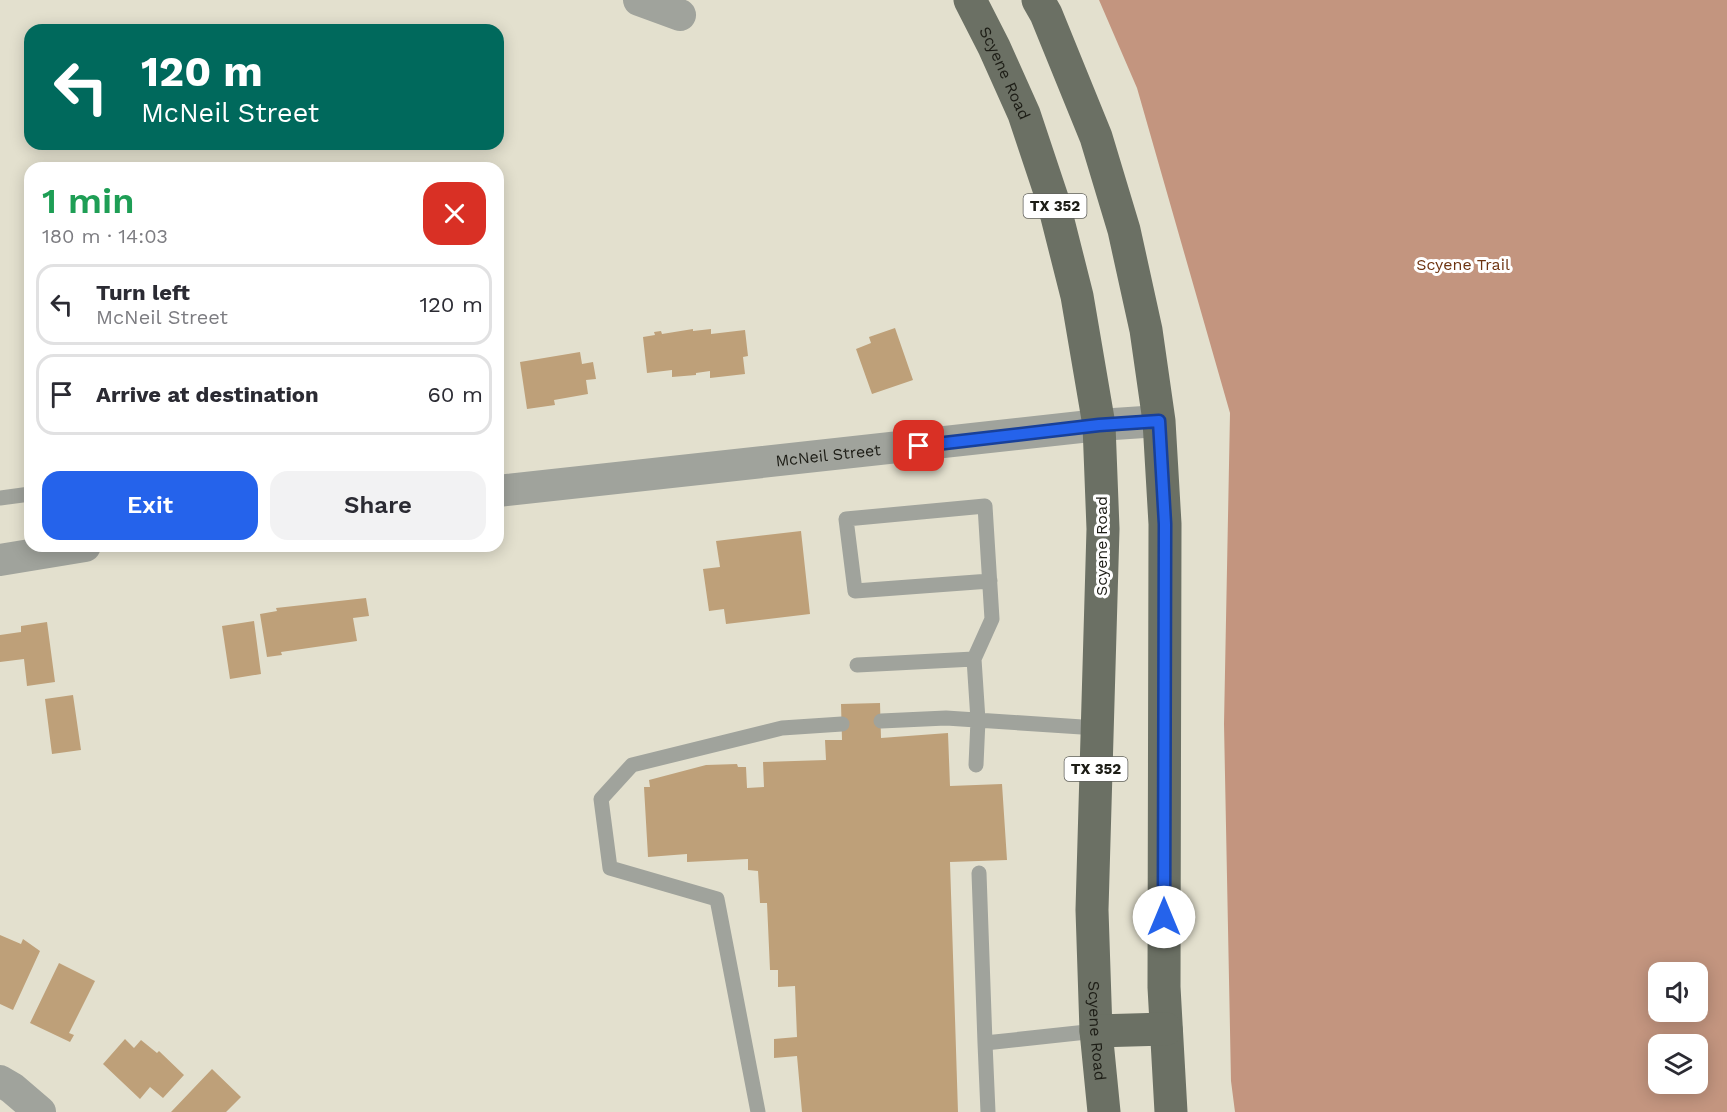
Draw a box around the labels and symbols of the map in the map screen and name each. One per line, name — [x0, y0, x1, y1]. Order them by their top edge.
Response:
street label: Scyene Road — [975, 23, 1034, 123]
road number: TX 352 — [1024, 194, 1086, 218]
park label: Scyene Trail — [1416, 255, 1510, 274]
pin — [893, 420, 944, 471]
street label: McNeil Street — [775, 440, 882, 470]
street label: Scyene Road — [1092, 496, 1111, 596]
road number: TX 352 — [1064, 757, 1128, 781]
position arrow — [1132, 885, 1196, 949]
street label: Scyene Road — [1084, 981, 1110, 1082]

